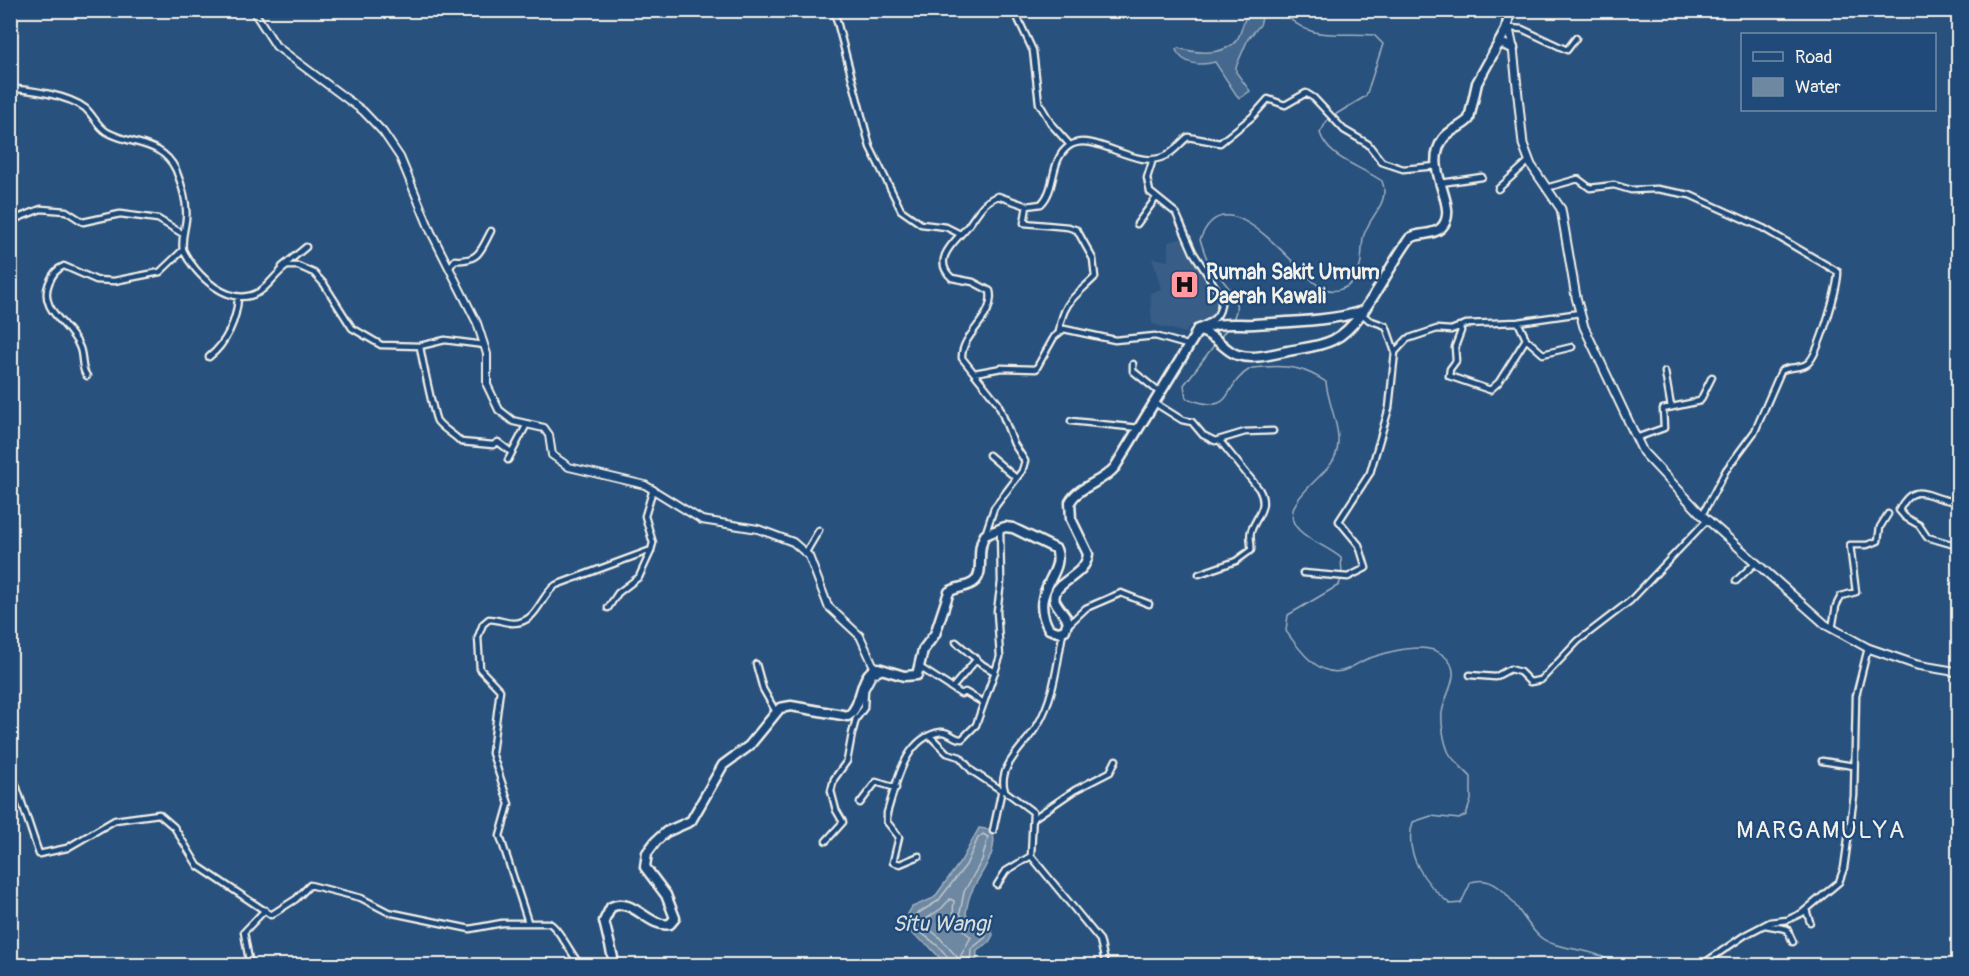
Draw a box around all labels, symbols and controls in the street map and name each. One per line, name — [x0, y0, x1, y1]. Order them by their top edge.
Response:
legend — [1741, 33, 1936, 111]
text: Road — [1795, 46, 1832, 69]
text: Water — [1795, 76, 1841, 99]
place label: Rumah Sakit Umum Daerah Kawali — [1206, 259, 1380, 310]
hospital icon: Rumah Sakit Umum Daerah Kawali — [1169, 268, 1201, 300]
district label: MARGAMULYA — [1736, 816, 1906, 845]
water label: Situ Wangi — [892, 910, 993, 938]

